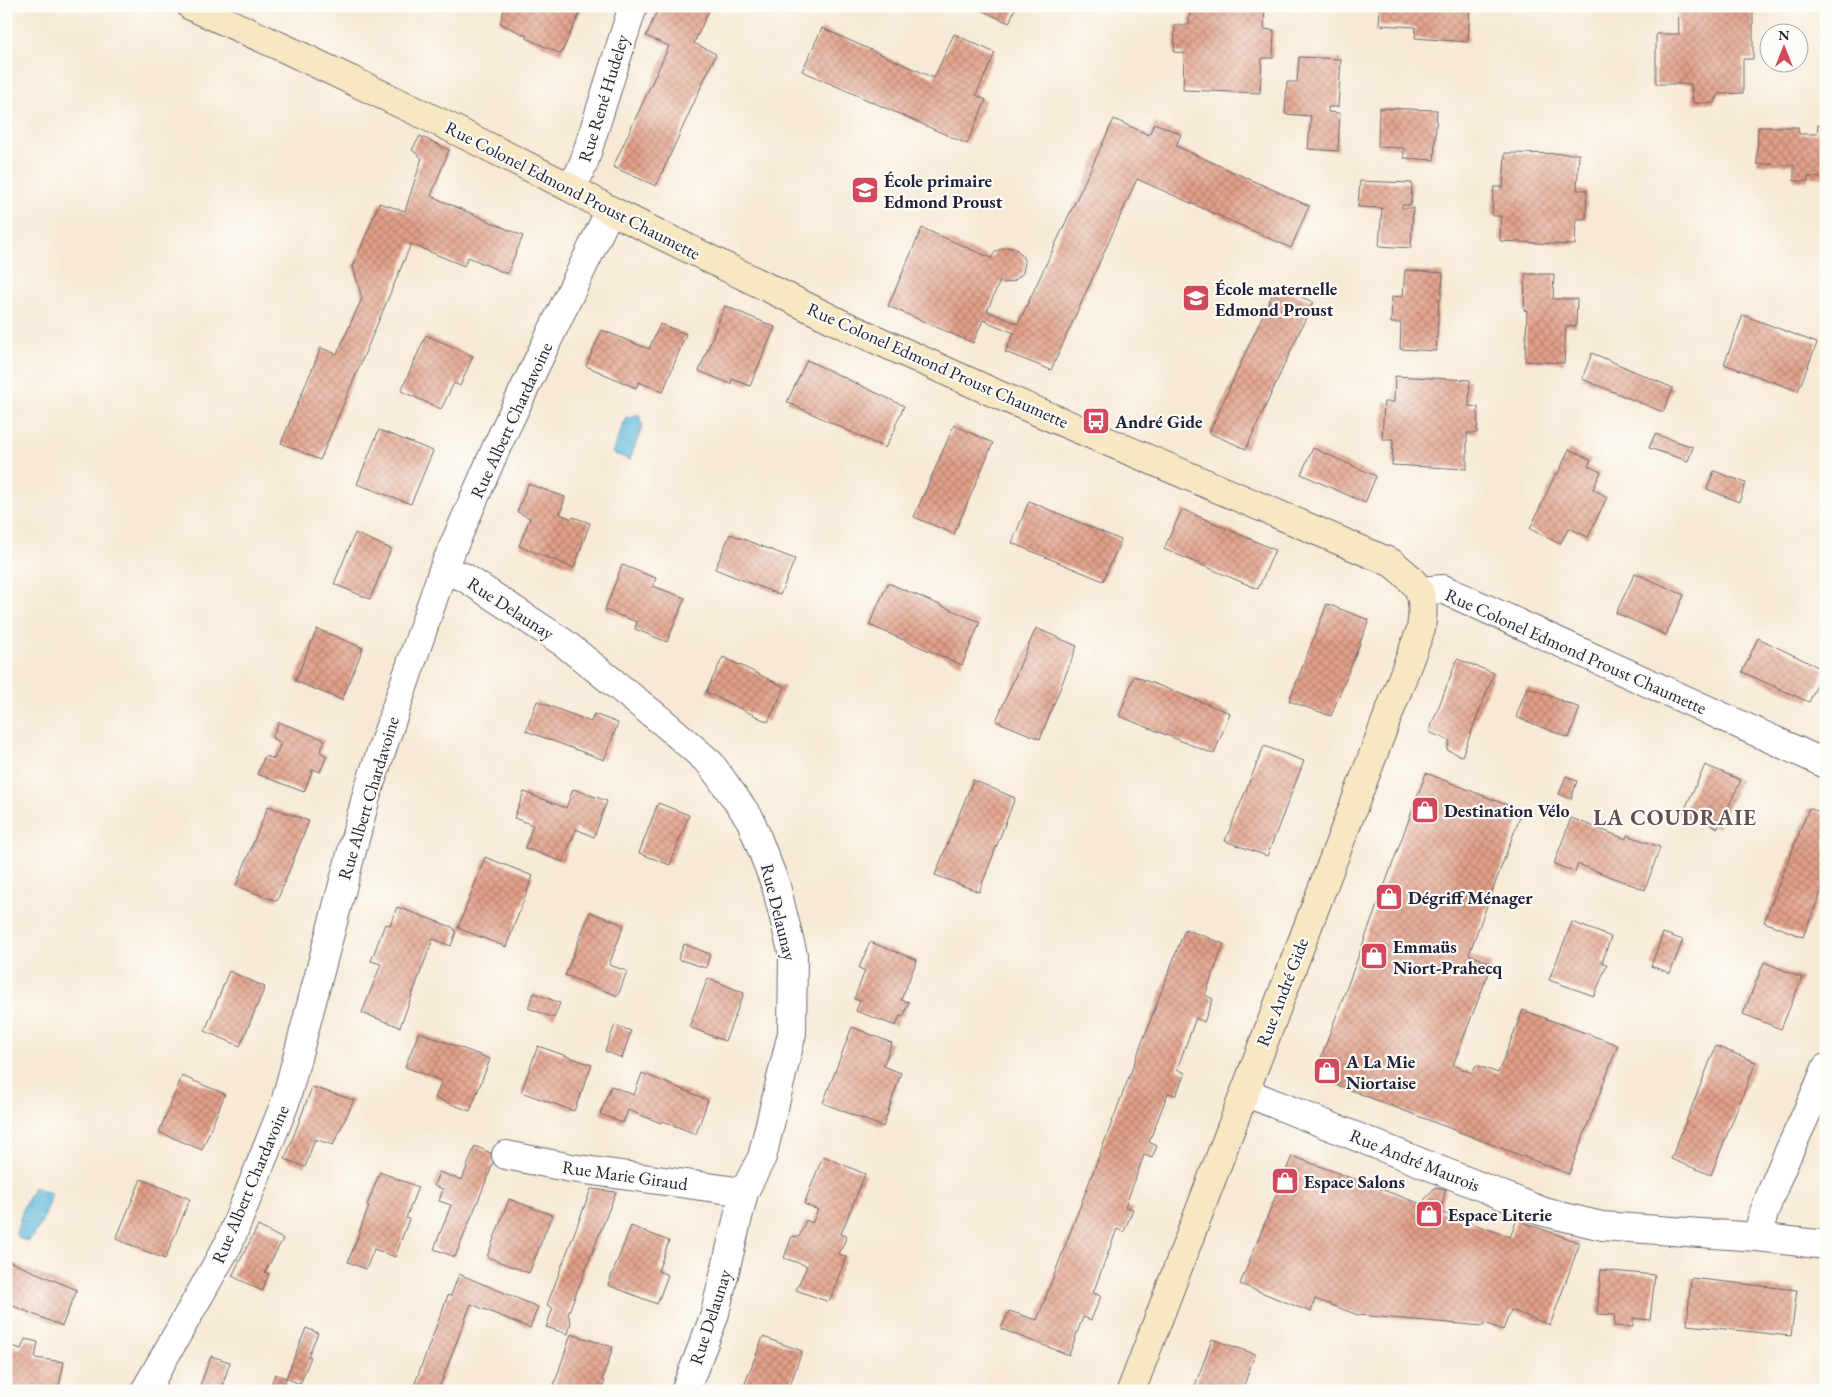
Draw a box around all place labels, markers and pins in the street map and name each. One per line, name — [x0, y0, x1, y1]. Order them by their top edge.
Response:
place label: École primaire Edmond Proust — [884, 169, 1003, 213]
school or university icon: École primaire Edmond Proust — [850, 175, 880, 205]
place label: École maternelle Edmond Proust — [1215, 277, 1338, 321]
school or university icon: École maternelle Edmond Proust — [1181, 283, 1211, 313]
bus stop icon: André Gide — [1081, 406, 1111, 436]
place label: André Gide — [1114, 410, 1203, 433]
shop icon: Destination Vélo — [1410, 795, 1440, 825]
place label: Destination Vélo — [1444, 799, 1569, 822]
shop icon: Dégriff Ménager — [1374, 882, 1404, 912]
place label: Dégriff Ménager — [1408, 886, 1533, 909]
place label: Emmaüs Niort-Prahecq — [1393, 935, 1503, 979]
shop icon: Emmaüs Niort-Prahecq — [1359, 941, 1389, 971]
place label: A La Mie Niortaise — [1345, 1050, 1416, 1094]
shop icon: A La Mie Niortaise — [1312, 1056, 1342, 1086]
shop icon: Espace Salons — [1270, 1166, 1300, 1196]
place label: Espace Salons — [1304, 1170, 1405, 1193]
shop icon: Espace Literie — [1414, 1199, 1444, 1229]
place label: Espace Literie — [1448, 1203, 1553, 1226]

